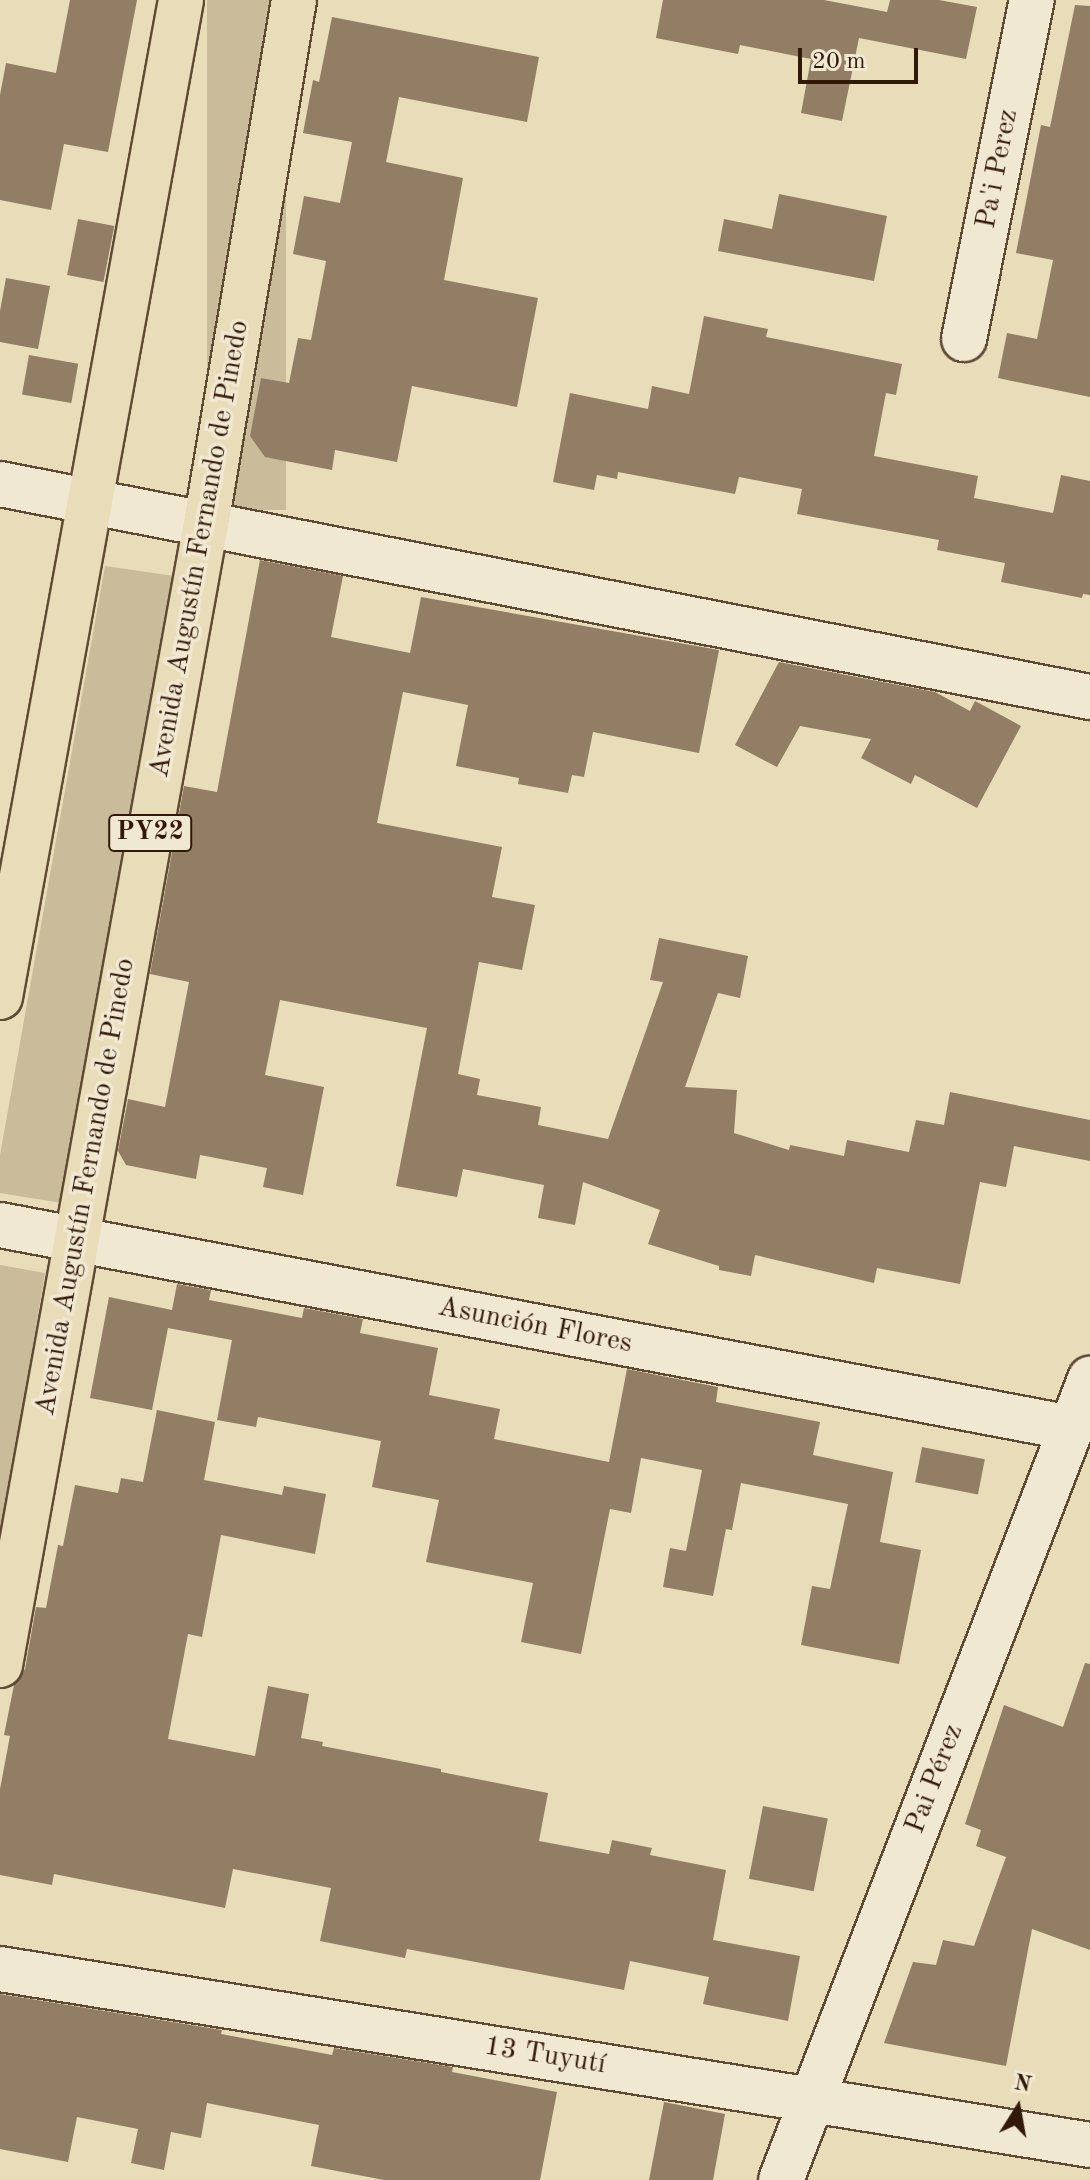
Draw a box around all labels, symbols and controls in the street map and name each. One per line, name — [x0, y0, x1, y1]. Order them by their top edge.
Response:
scale bar — [802, 32, 922, 82]
text: 20 m — [812, 50, 866, 74]
street label: Pa'i Perez — [970, 106, 1026, 232]
street label: Avenida Augustín Fernando de Pinedo — [143, 318, 257, 780]
road number: PY22 — [108, 811, 192, 855]
street label: Avenida Augustín Fernando de Pinedo — [29, 956, 143, 1418]
street label: Asunción Flores — [435, 1291, 635, 1361]
street label: Pai Pérez — [899, 1720, 971, 1838]
street label: 13 Tuyutí — [482, 2030, 608, 2082]
north arrow — [978, 2068, 1058, 2148]
text: N — [1012, 2072, 1033, 2097]

